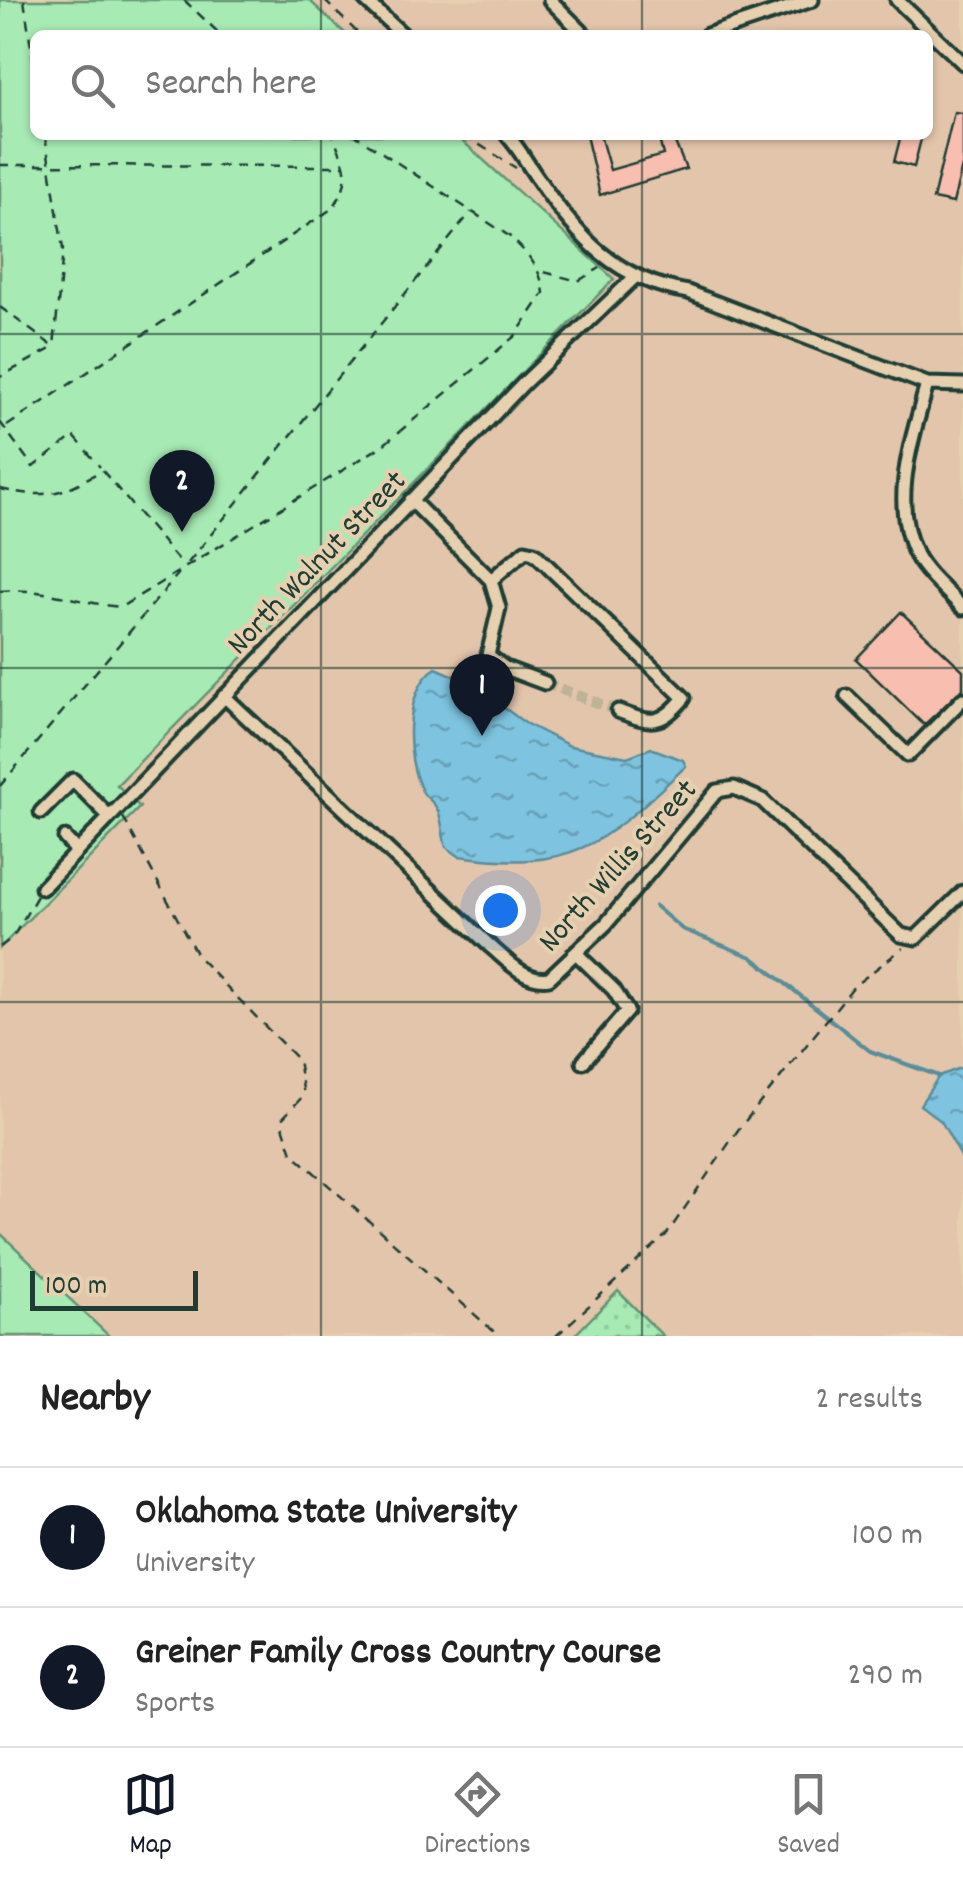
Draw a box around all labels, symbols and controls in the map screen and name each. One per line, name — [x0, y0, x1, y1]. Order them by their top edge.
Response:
search box — [30, 30, 933, 140]
icon: search — [65, 58, 120, 113]
text: Search here — [145, 58, 317, 113]
pin: 2 — [150, 450, 214, 532]
street label: North Walnut Street — [218, 461, 419, 668]
pin: 1 — [450, 654, 514, 736]
street label: North Willis Street — [529, 770, 710, 964]
your location — [475, 885, 526, 936]
scale bar — [30, 1266, 198, 1310]
text: 100 m — [45, 1268, 107, 1308]
text: Nearby — [40, 1371, 150, 1431]
text: 2 results — [816, 1378, 923, 1424]
text: Oklahoma State University — [135, 1487, 516, 1542]
text: 1 — [69, 1514, 76, 1560]
text: 100 m — [852, 1514, 923, 1560]
text: University — [135, 1542, 254, 1588]
text: Greiner Family Cross Country Course — [135, 1627, 661, 1682]
text: 2 — [66, 1654, 79, 1700]
text: 290 m — [848, 1654, 923, 1700]
text: Sports — [135, 1682, 215, 1728]
tab: Map — [123, 1767, 178, 1867]
tab: Directions — [425, 1767, 531, 1867]
tab: Saved — [777, 1767, 840, 1867]

